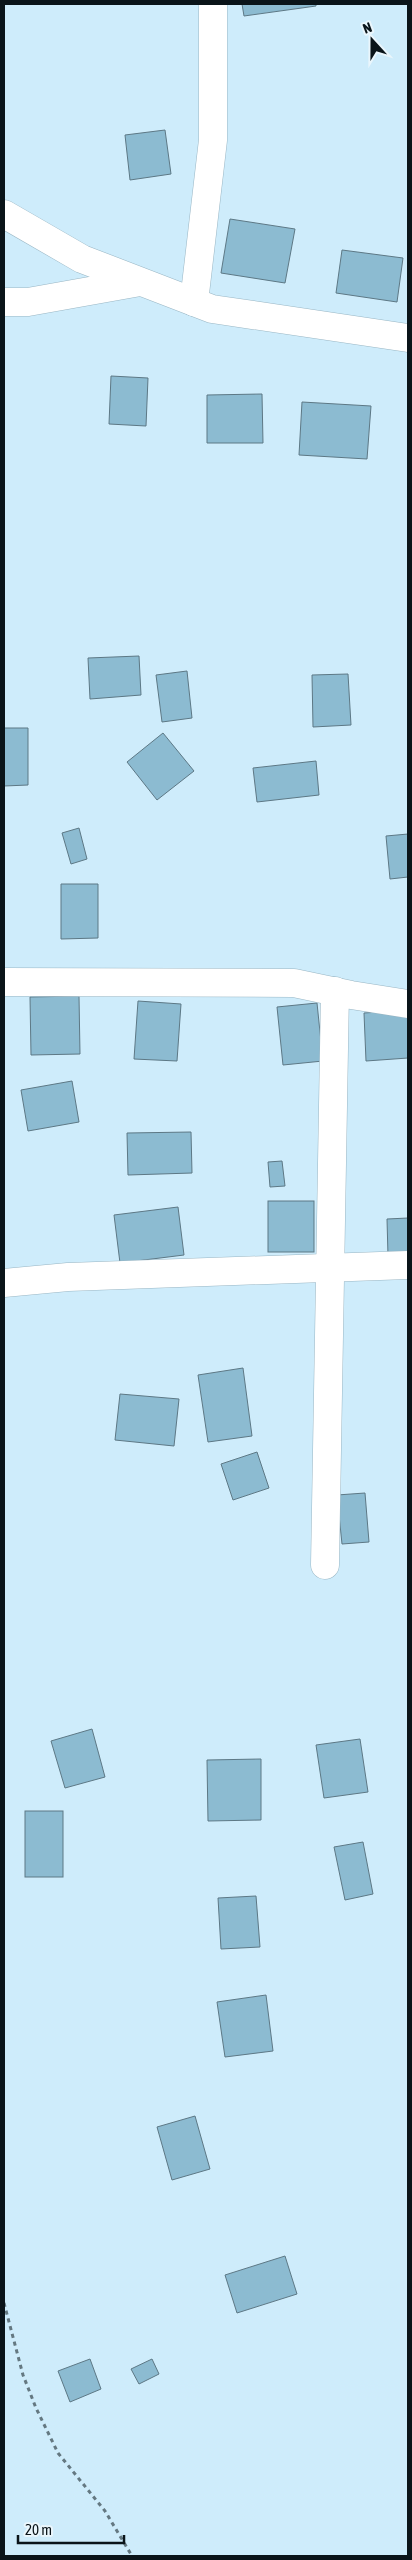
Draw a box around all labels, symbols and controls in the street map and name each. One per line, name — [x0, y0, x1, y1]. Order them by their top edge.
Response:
north arrow — [347, 15, 397, 65]
text: N — [361, 19, 374, 37]
scale bar — [18, 2512, 124, 2544]
text: 20 m — [25, 2521, 52, 2538]

